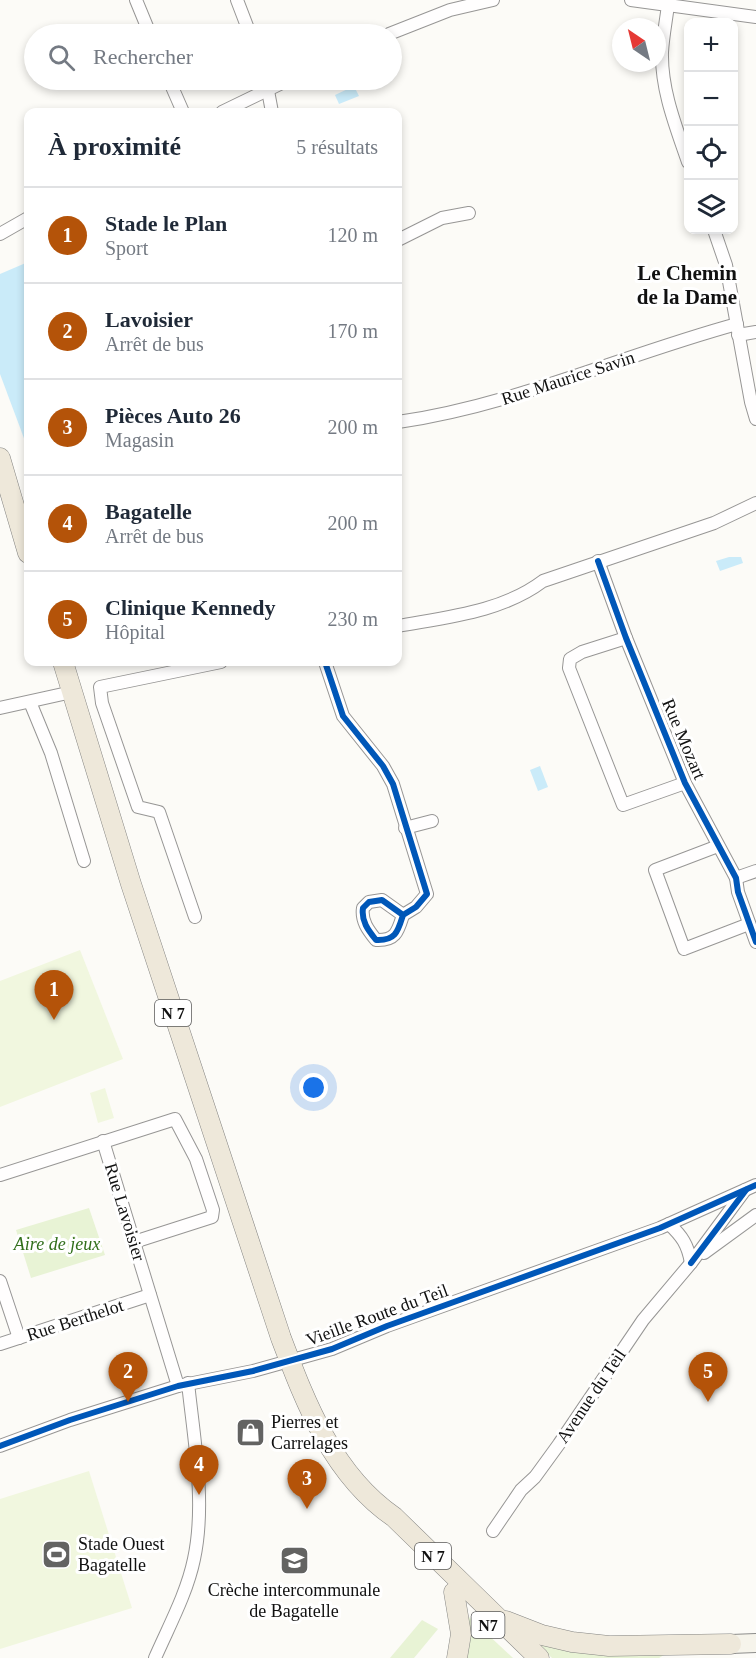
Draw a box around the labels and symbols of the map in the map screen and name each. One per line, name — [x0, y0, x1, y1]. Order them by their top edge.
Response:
north arrow — [612, 18, 666, 72]
district label: Le Chemin de la Dame — [637, 261, 737, 309]
street label: Rue Maurice Savin — [499, 347, 637, 409]
street label: Rue Mozart — [658, 696, 710, 782]
pin: 1 — [34, 970, 74, 1020]
road number: N 7 — [155, 1000, 191, 1026]
your location — [299, 1073, 328, 1102]
street label: Rue Lavoisier — [101, 1161, 149, 1263]
park label: Aire de jeux — [13, 1234, 100, 1254]
street label: Vieille Route du Teil — [303, 1280, 451, 1350]
street label: Rue Berthelot — [24, 1295, 126, 1345]
street label: Avenue du Teil — [552, 1345, 630, 1447]
pin: 2 — [108, 1352, 148, 1402]
pin: 5 — [688, 1352, 728, 1402]
place label: Pierres et Carrelages — [271, 1412, 348, 1453]
shop icon: Pierres et Carrelages — [234, 1416, 266, 1448]
pin: 4 — [180, 1446, 218, 1495]
pin: 3 — [288, 1460, 326, 1509]
place label: Stade Ouest Bagatelle — [78, 1534, 164, 1575]
sports icon: Stade Ouest Bagatelle — [41, 1538, 73, 1570]
road number: N 7 — [415, 1543, 451, 1569]
school or university icon: Crèche intercommunale de Bagatelle — [278, 1545, 310, 1577]
place label: Crèche intercommunale de Bagatelle — [208, 1580, 380, 1621]
road number: N7 — [472, 1612, 504, 1638]

